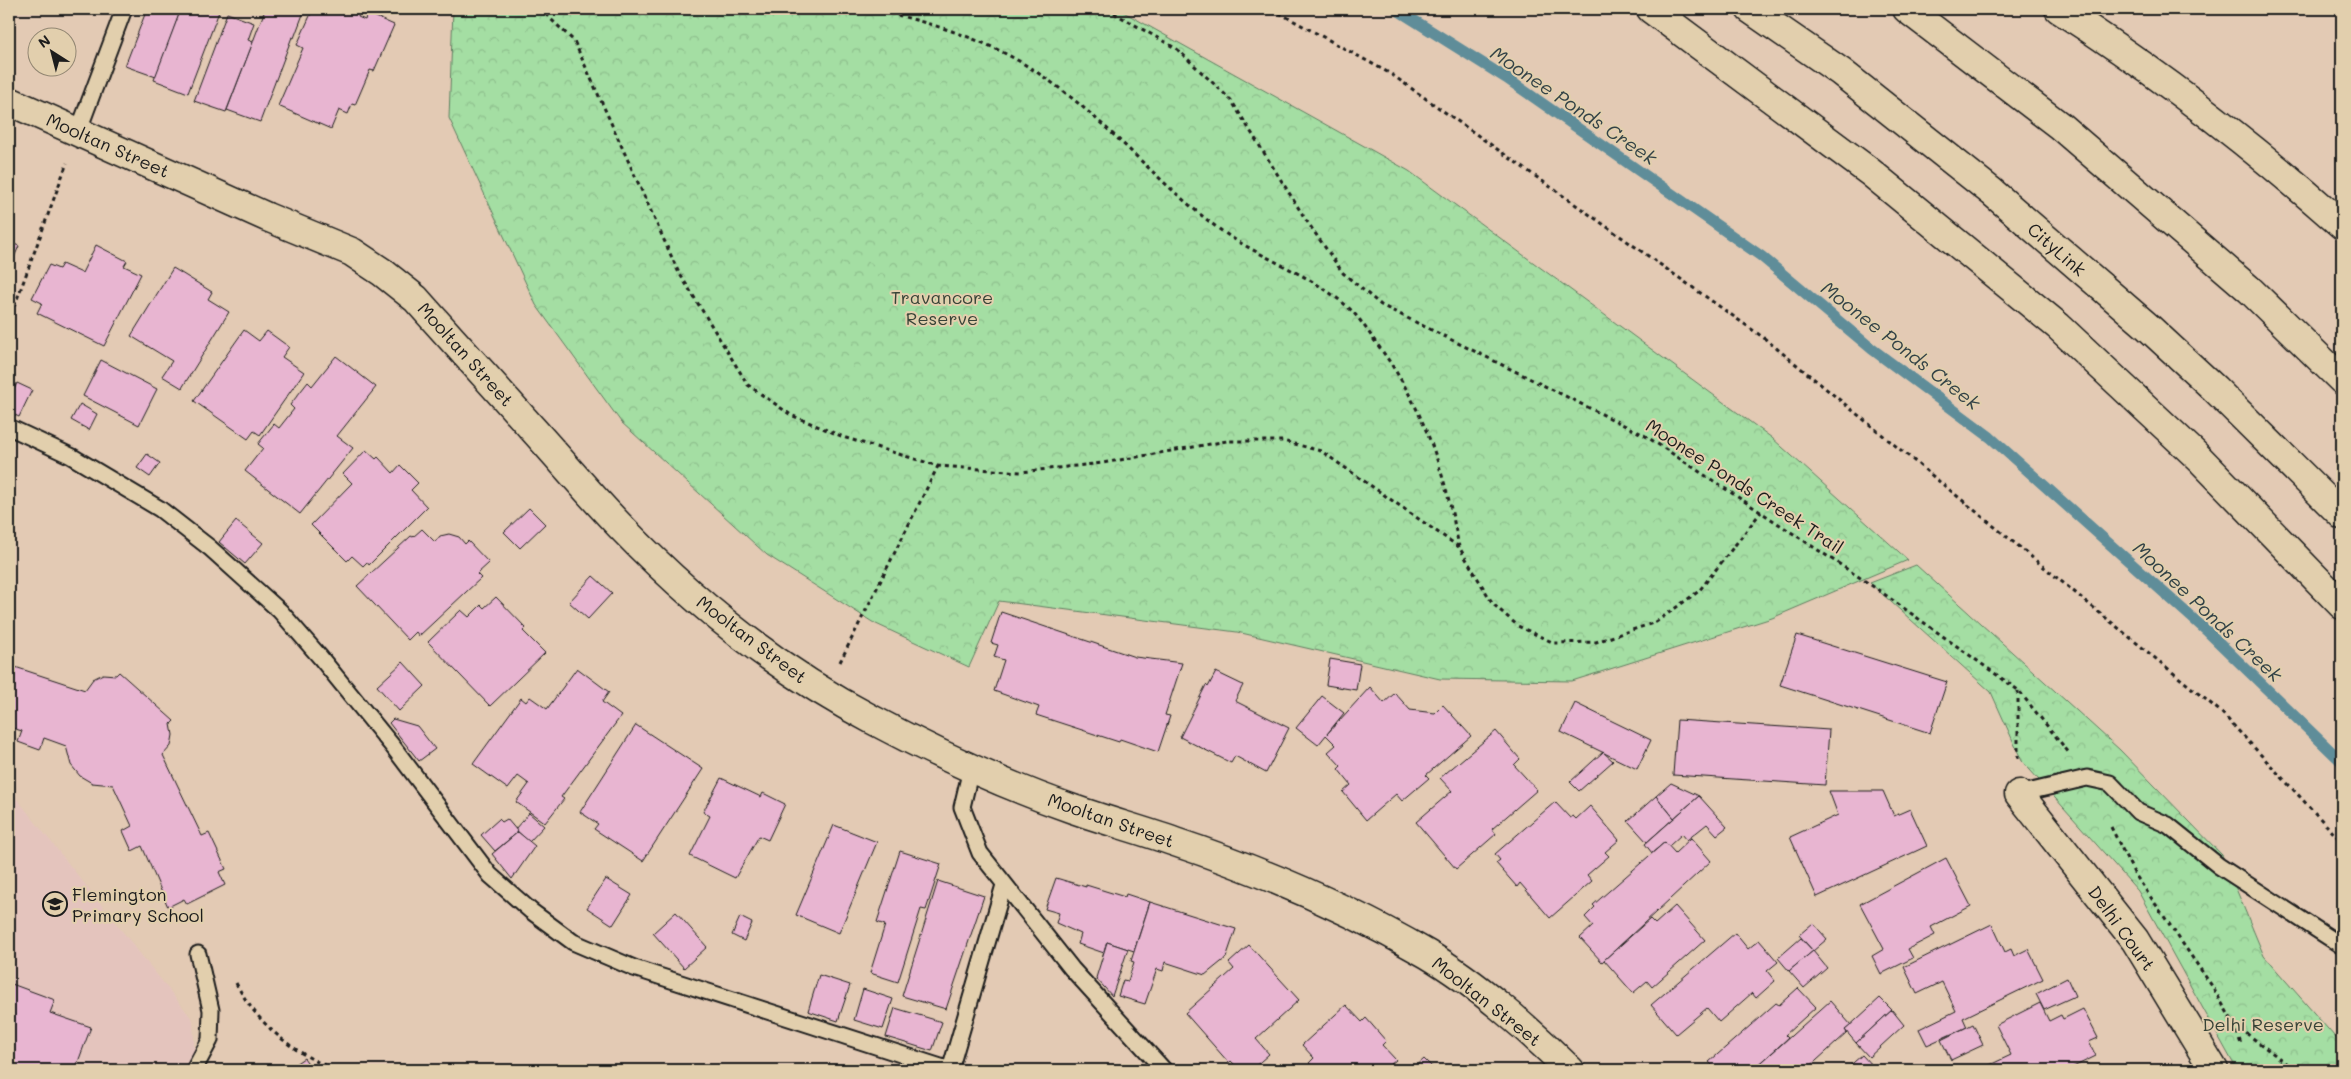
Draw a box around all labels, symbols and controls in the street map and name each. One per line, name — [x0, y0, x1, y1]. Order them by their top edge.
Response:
north arrow — [28, 28, 78, 78]
text: N — [34, 30, 54, 52]
water label: Moonee Ponds Creek — [1486, 40, 1663, 170]
street label: Mooltan Street — [43, 107, 173, 183]
street label: CityLink — [2023, 217, 2091, 281]
water label: Moonee Ponds Creek — [1816, 275, 1986, 416]
park label: Travancore Reserve — [891, 285, 993, 330]
street label: Mooltan Street — [413, 297, 519, 411]
street label: Moonee Ponds Creek Trail — [1642, 413, 1848, 559]
water label: Moonee Ponds Creek — [2128, 535, 2289, 687]
street label: Mooltan Street — [692, 590, 812, 688]
street label: Mooltan Street — [1045, 787, 1177, 853]
street label: Delhi Court — [2083, 881, 2161, 975]
place label: Flemington Primary School — [72, 882, 204, 927]
school or university icon: Flemington Primary School — [42, 891, 68, 917]
street label: Mooltan Street — [1427, 951, 1547, 1051]
park label: Delhi Reserve — [2202, 1012, 2324, 1036]

